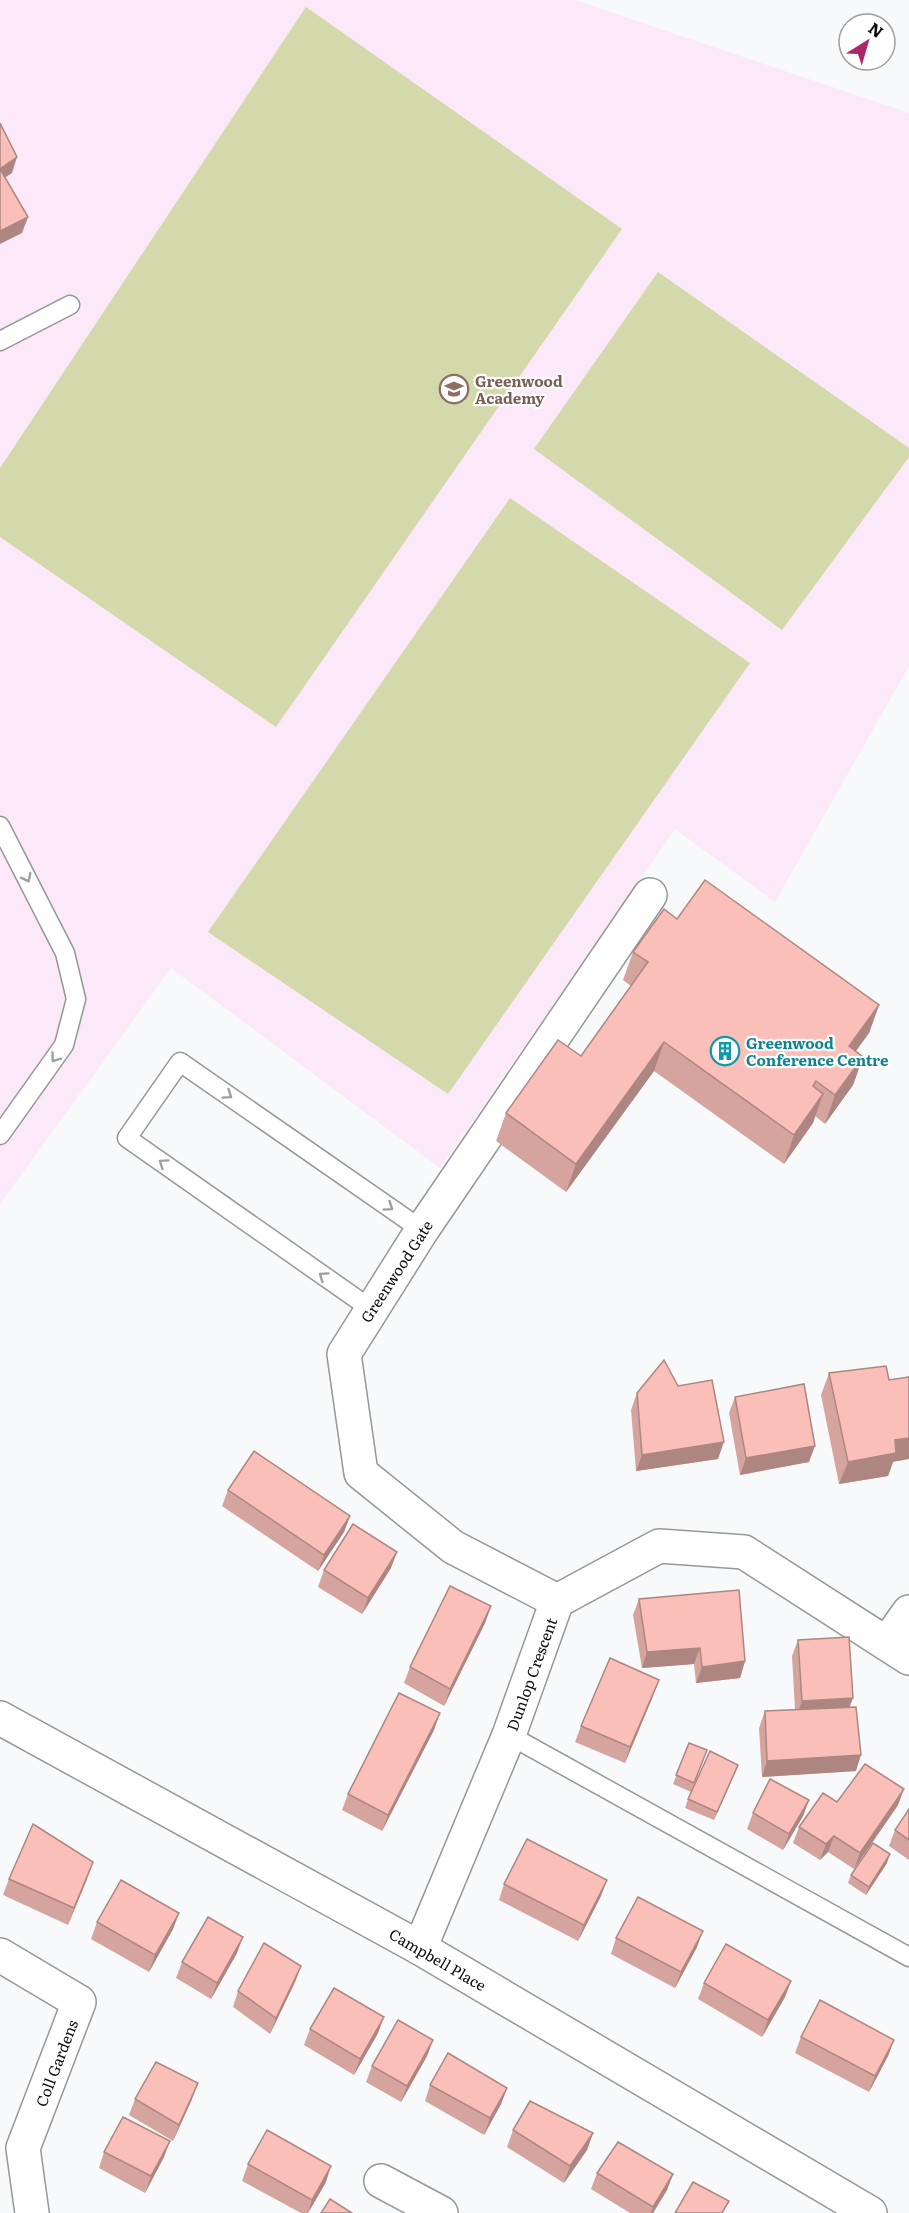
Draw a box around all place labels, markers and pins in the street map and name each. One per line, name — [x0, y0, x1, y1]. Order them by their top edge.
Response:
place label: Greenwood Academy — [475, 369, 563, 409]
school or university icon: Greenwood Academy — [438, 373, 470, 405]
place label: Greenwood Conference Centre — [746, 1031, 889, 1071]
building icon: Greenwood Conference Centre — [709, 1035, 741, 1067]

